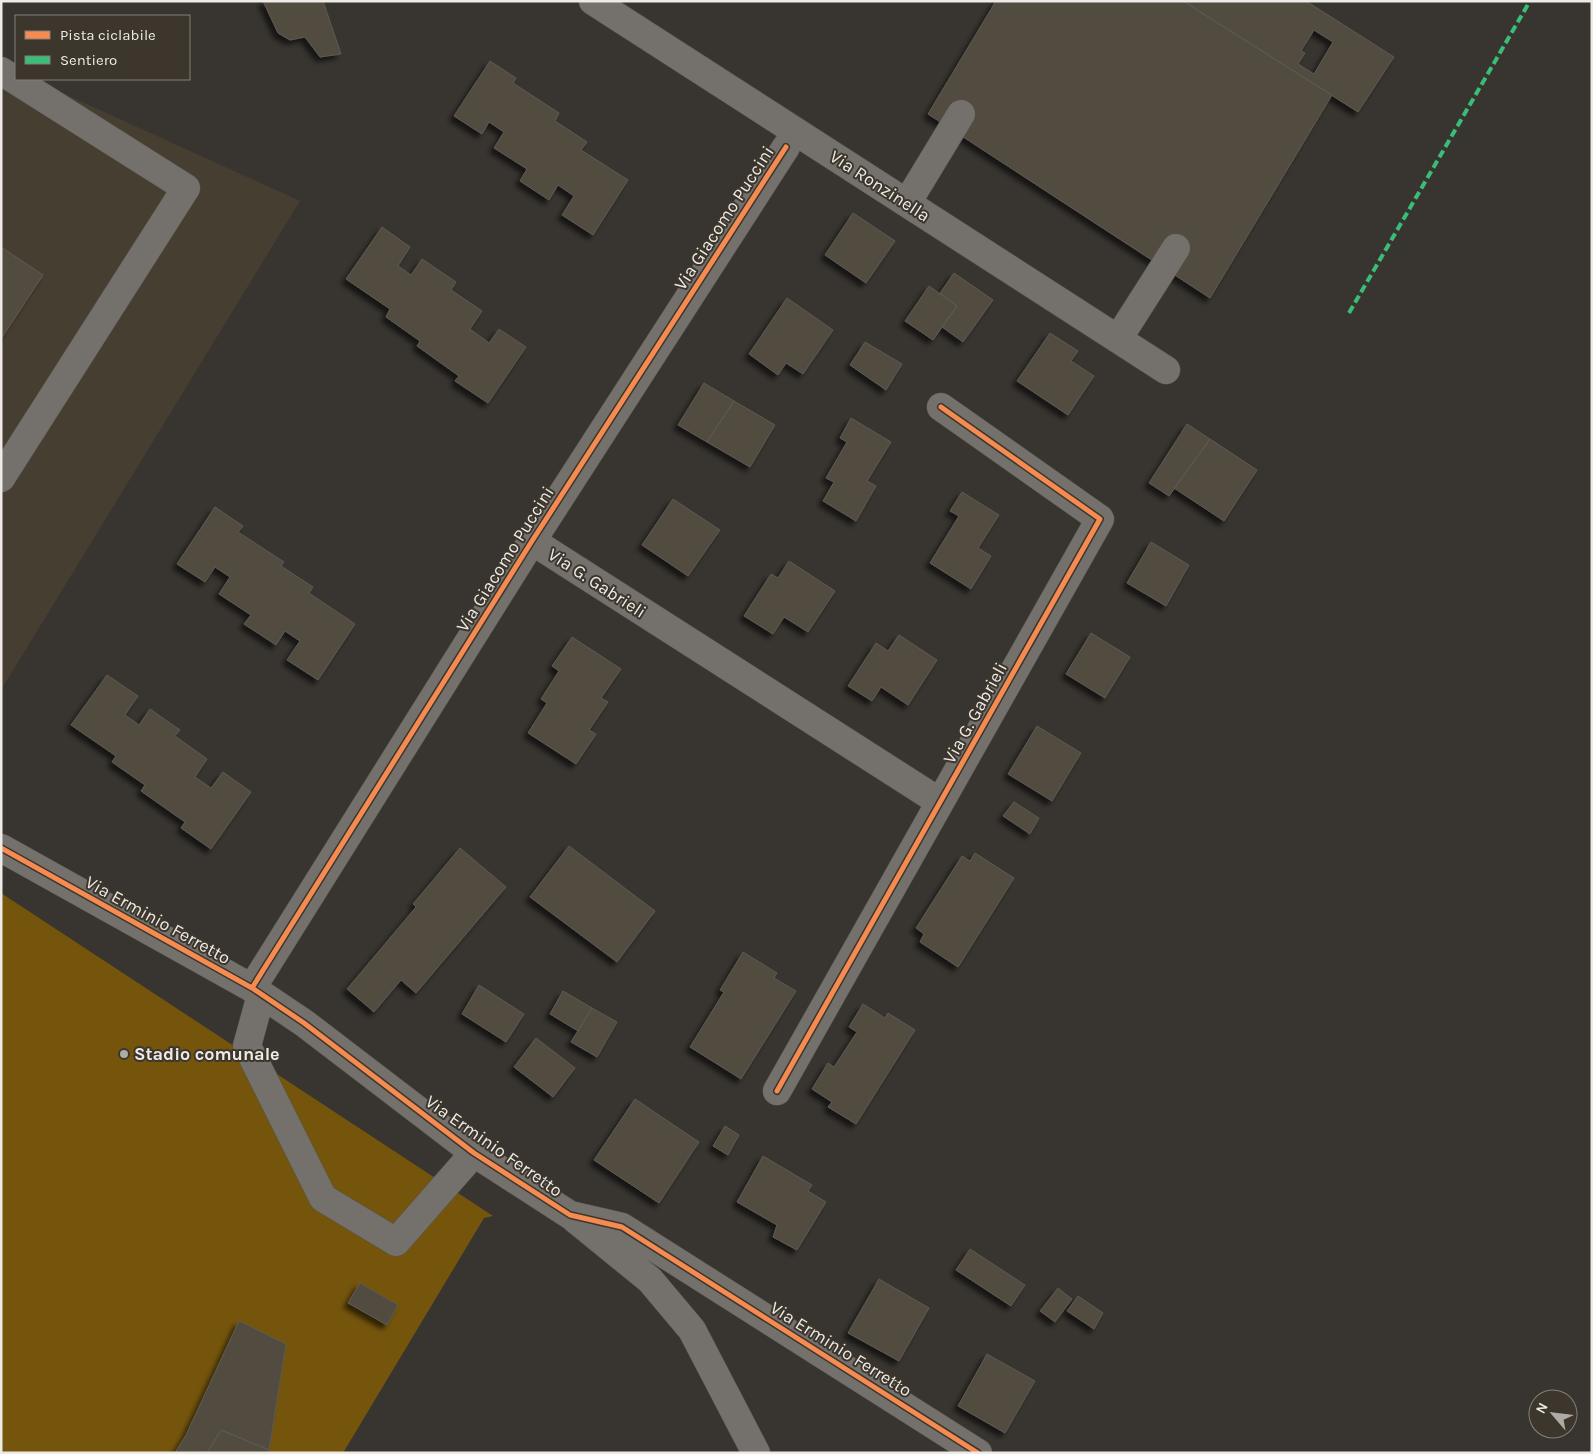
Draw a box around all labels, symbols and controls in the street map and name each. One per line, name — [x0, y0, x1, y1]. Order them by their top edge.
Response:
legend — [15, 15, 190, 80]
text: Pista ciclabile — [60, 26, 156, 44]
text: Sentiero — [60, 51, 117, 69]
street label: Via Giacomo Puccini — [669, 142, 779, 294]
street label: Via Ronzinella — [826, 145, 934, 227]
street label: Via Giacomo Puccini — [451, 482, 559, 636]
street label: Via G. Gabrieli — [544, 543, 650, 623]
street label: Via G. Gabrieli — [938, 658, 1012, 768]
street label: Via Erminio Ferretto — [82, 871, 234, 969]
place label: Stadio comunale — [134, 1043, 280, 1065]
marker: Stadio comunale — [118, 1048, 130, 1060]
street label: Via Erminio Ferretto — [421, 1090, 567, 1202]
street label: Via Erminio Ferretto — [766, 1297, 916, 1401]
north arrow — [1528, 1389, 1578, 1439]
text: N — [1532, 1400, 1552, 1417]

